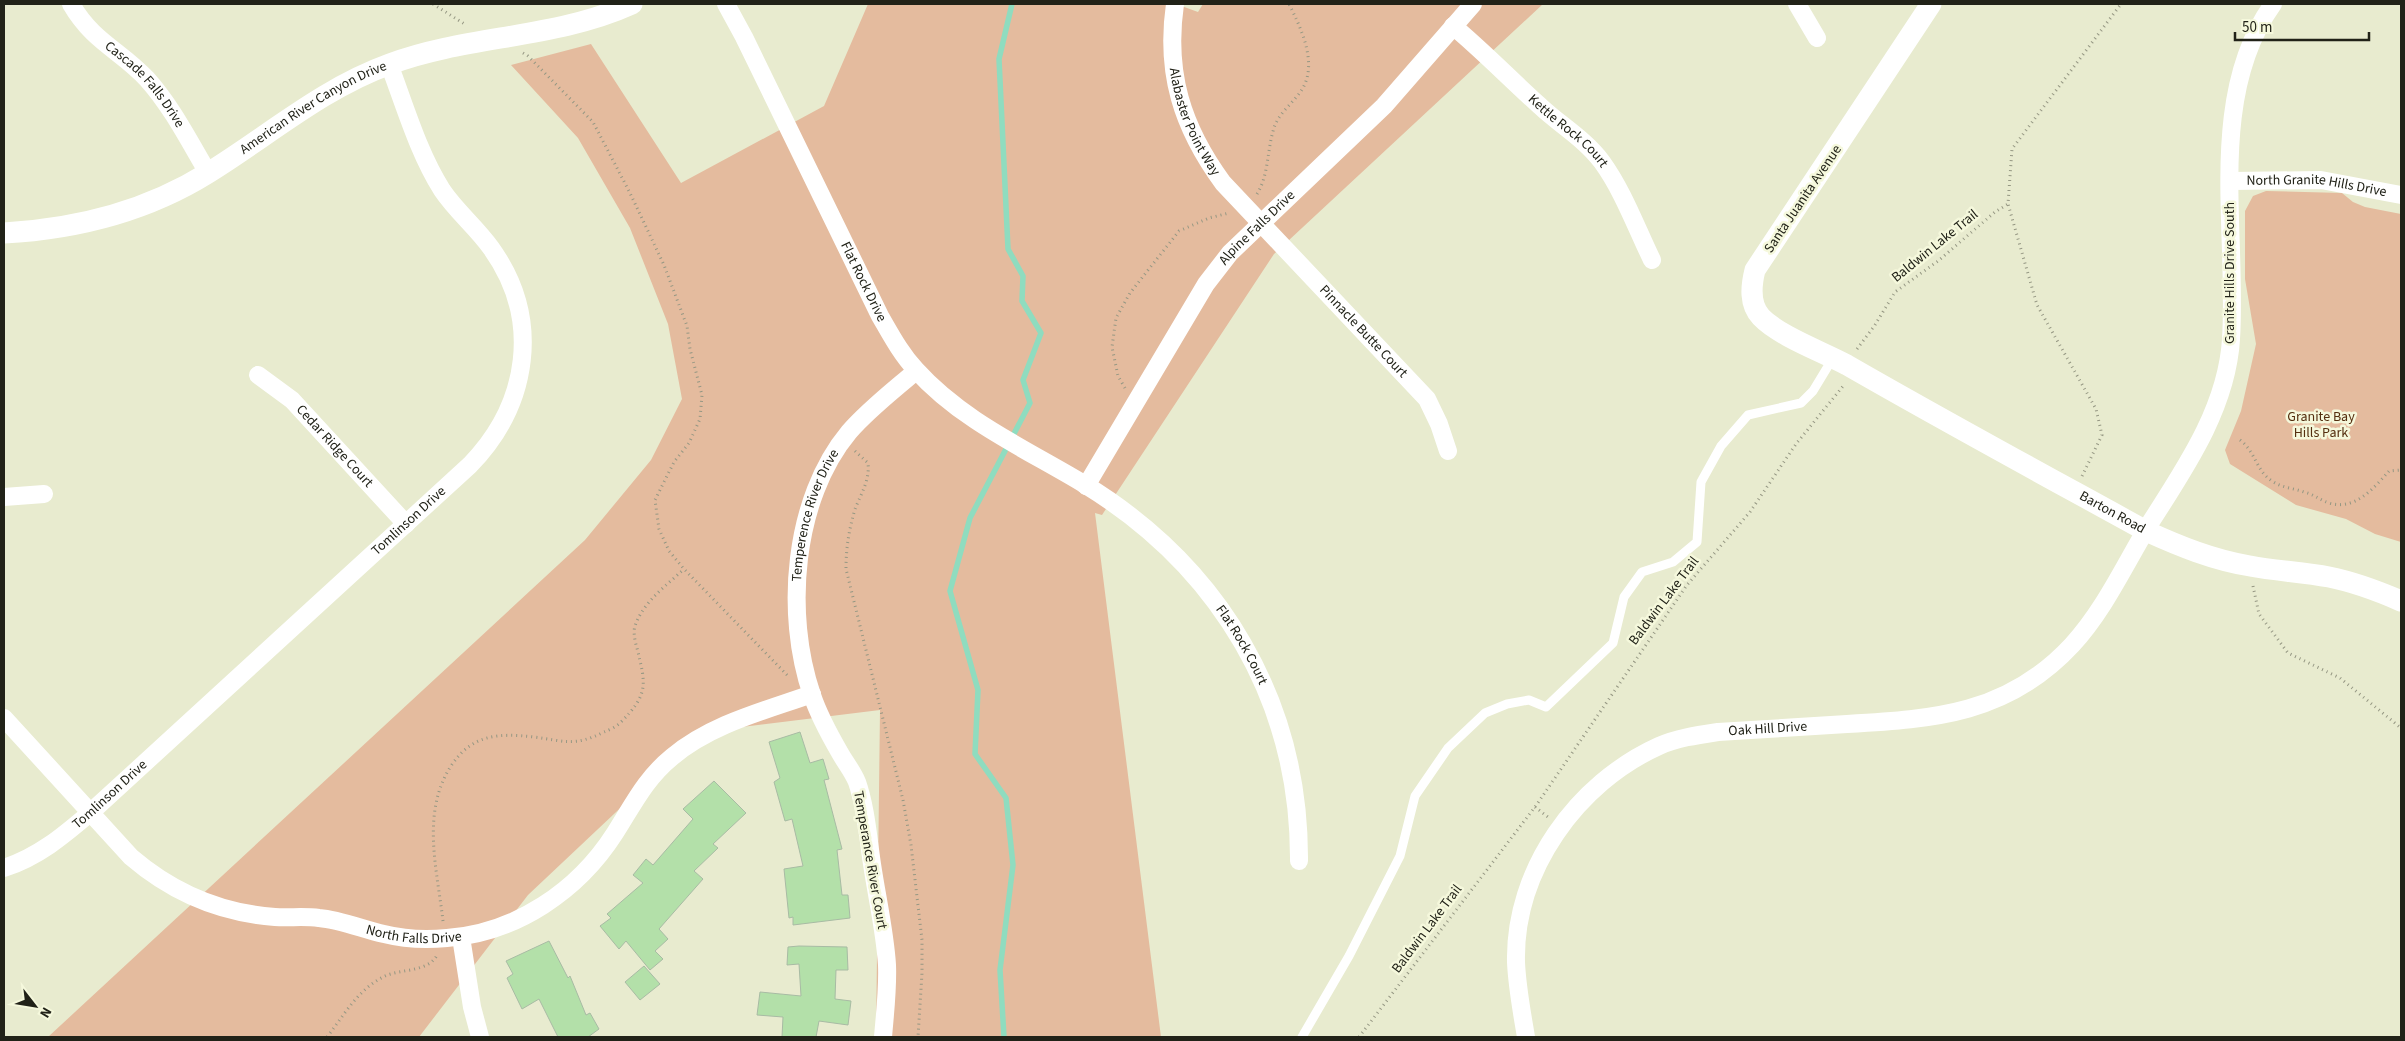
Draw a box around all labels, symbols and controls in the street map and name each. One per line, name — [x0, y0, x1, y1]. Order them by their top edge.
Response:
scale bar — [2235, 10, 2369, 42]
text: 50 m — [2242, 17, 2272, 38]
street label: Cascade Falls Drive — [100, 37, 189, 132]
street label: American River Canyon Drive — [236, 56, 390, 159]
street label: Alabaster Point Way — [1164, 67, 1225, 180]
street label: Kettle Rock Court — [1523, 90, 1613, 172]
street label: Santa Juanita Avenue — [1759, 141, 1847, 257]
street label: North Granite Hills Drive — [2246, 170, 2388, 202]
street label: Alpine Falls Drive — [1214, 186, 1300, 269]
street label: Granite Hills Drive South — [2220, 202, 2240, 344]
street label: Baldwin Lake Trail — [1887, 205, 1983, 287]
street label: Flat Rock Drive — [835, 238, 891, 326]
street label: Pinnacle Butte Court — [1315, 281, 1412, 383]
street label: Cedar Ridge Court — [291, 400, 378, 492]
park label: Granite Bay Hills Park — [2287, 407, 2355, 443]
street label: Temperence River Drive — [787, 445, 844, 582]
street label: Tomlinson Drive — [367, 482, 451, 560]
street label: Barton Road — [2076, 486, 2149, 539]
street label: Baldwin Lake Trail — [1624, 552, 1704, 649]
street label: Flat Rock Court — [1211, 601, 1273, 688]
street label: Oak Hill Drive — [1728, 717, 1808, 741]
street label: Tomlinson Drive — [68, 755, 152, 834]
street label: Temperance River Court — [848, 789, 892, 931]
street label: Baldwin Lake Trail — [1387, 880, 1467, 977]
street label: North Falls Drive — [364, 920, 463, 949]
north arrow — [10, 981, 60, 1031]
text: N — [34, 1003, 56, 1021]

